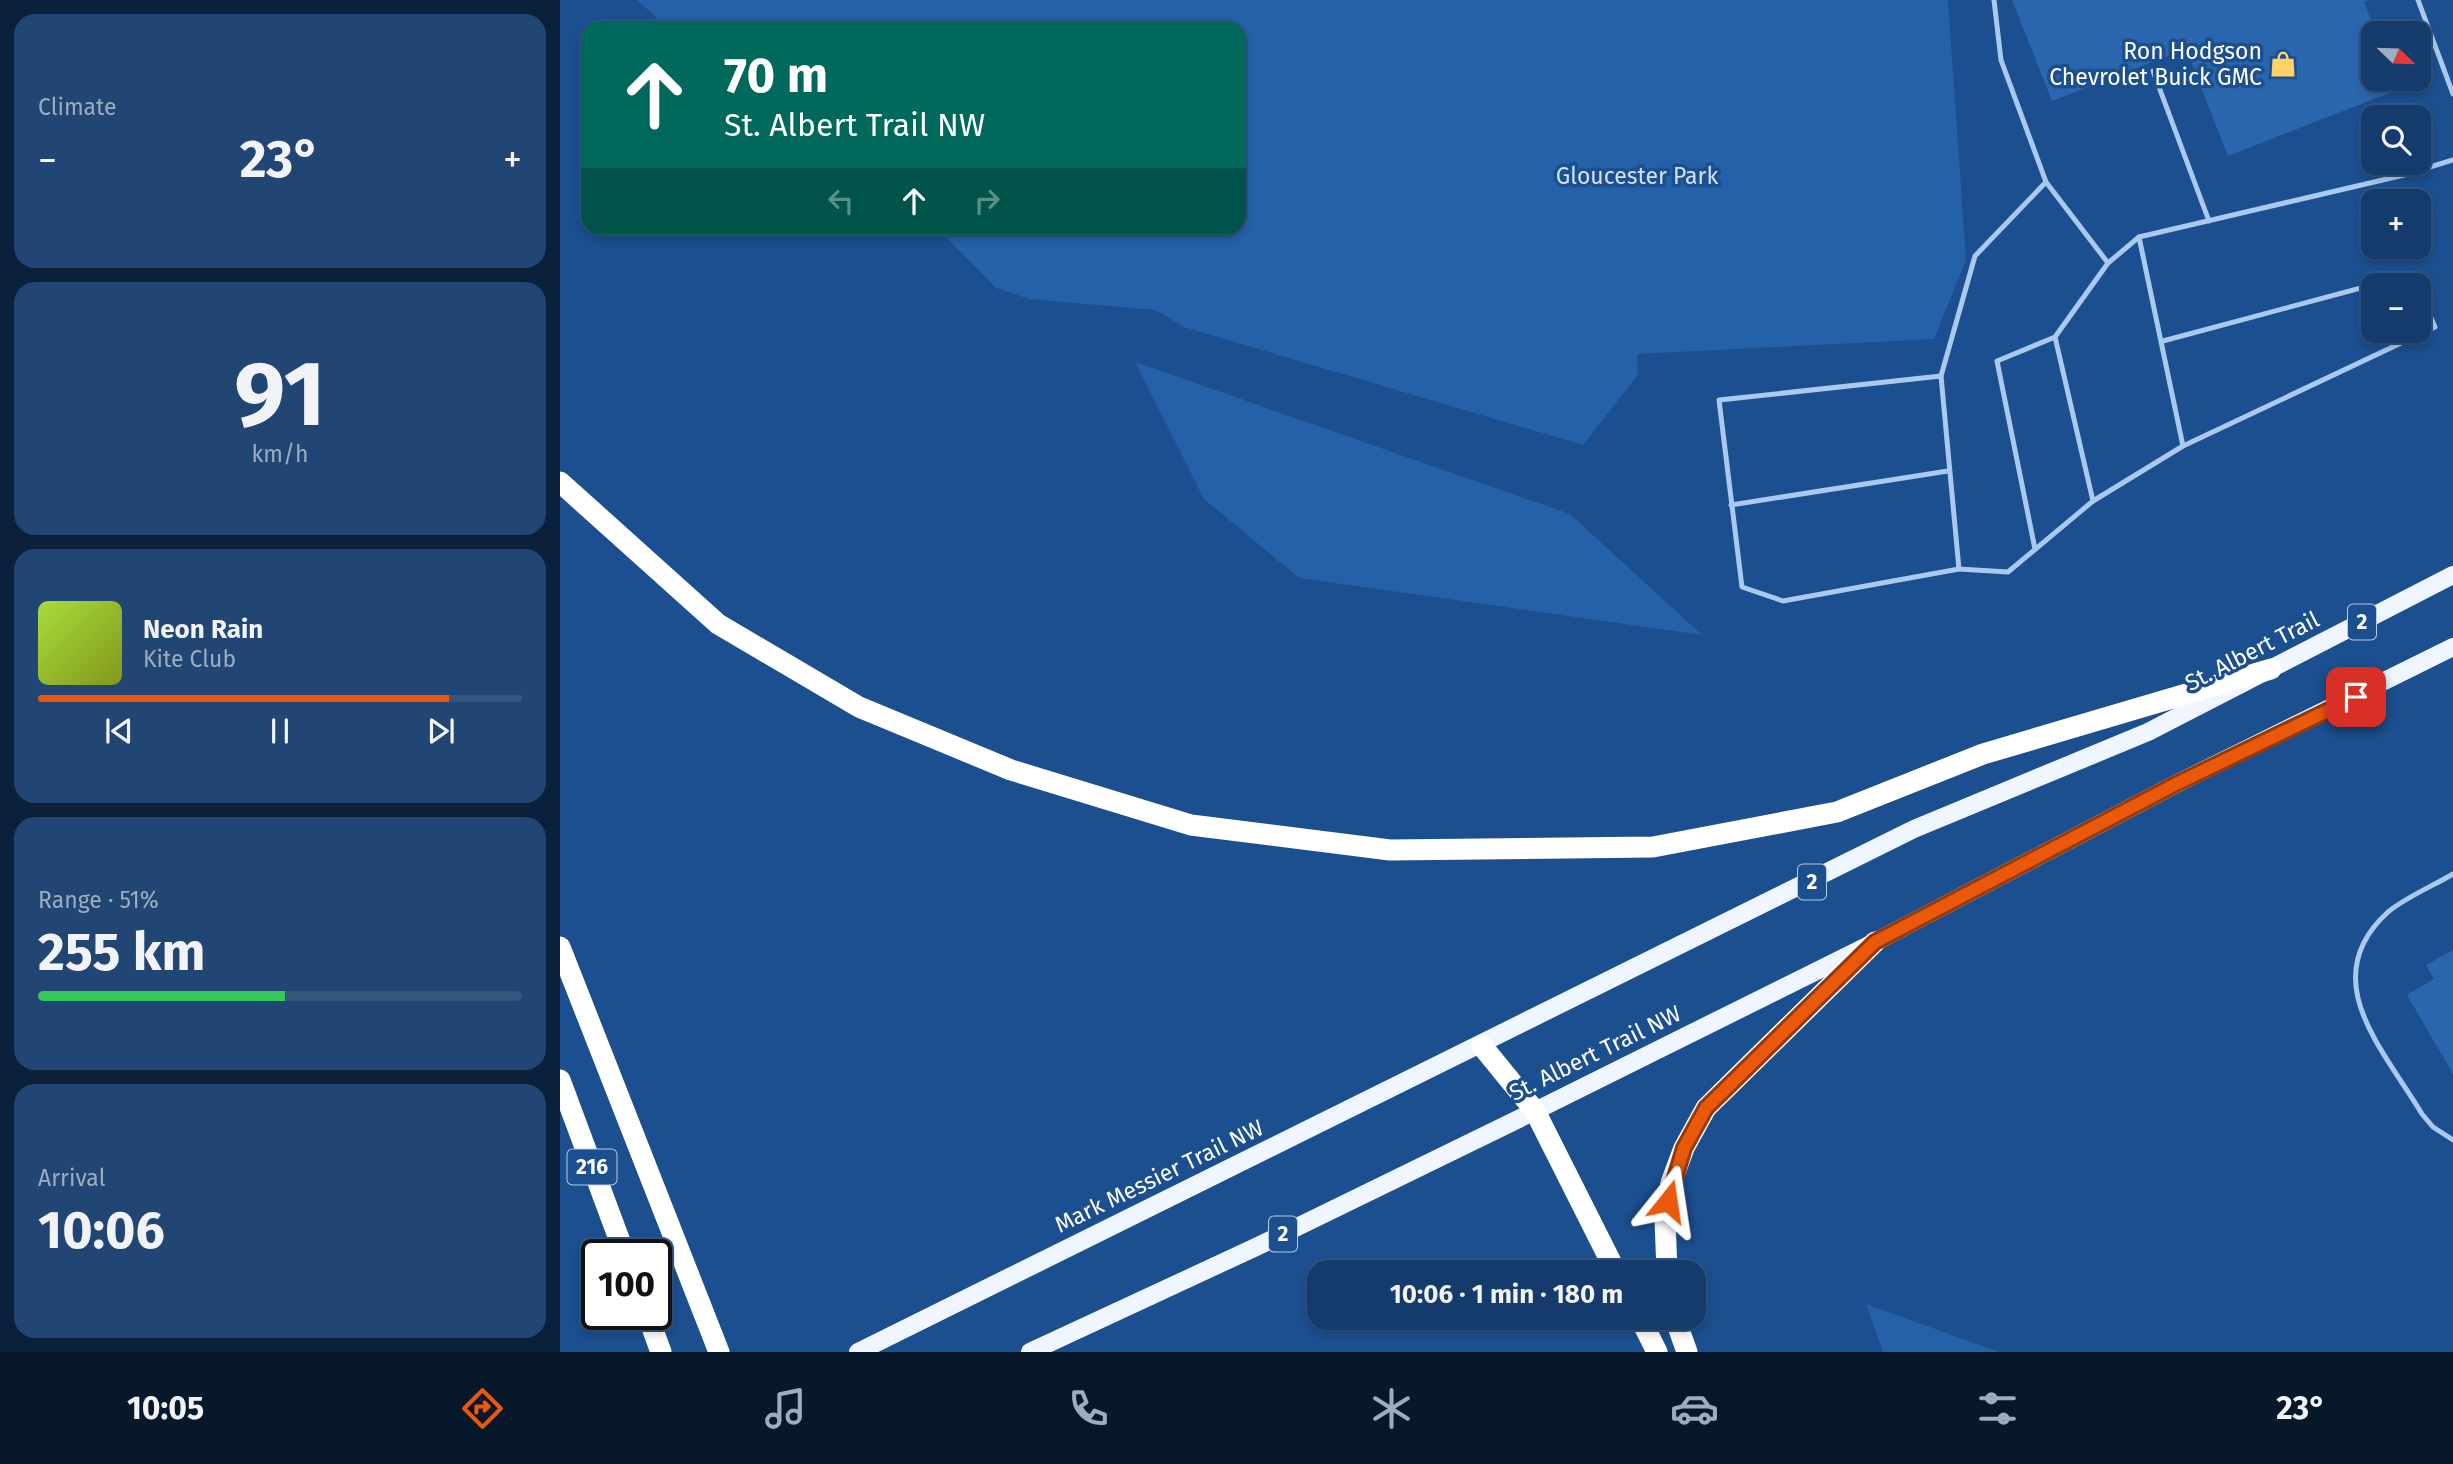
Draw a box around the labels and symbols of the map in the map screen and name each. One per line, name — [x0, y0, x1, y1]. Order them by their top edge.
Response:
north arrow — [2361, 21, 2431, 91]
place label: Ron Hodgson Chevrolet Buick GMC — [2049, 37, 2262, 91]
shop icon: Ron Hodgson Chevrolet Buick GMC — [2268, 49, 2298, 79]
park label: Gloucester Park — [1556, 162, 1718, 190]
road number: 2 — [2348, 604, 2376, 640]
street label: St. Albert Trail — [2180, 605, 2324, 697]
pin — [2326, 667, 2386, 727]
road number: 2 — [1798, 864, 1826, 900]
street label: St. Albert Trail NW — [1504, 999, 1686, 1107]
street label: Mark Messier Trail NW — [1050, 1113, 1268, 1239]
road number: 216 — [567, 1150, 616, 1184]
position arrow — [1631, 1164, 1705, 1238]
road number: 2 — [1269, 1216, 1297, 1252]
speed limit sign: 100 — [581, 1239, 672, 1330]

